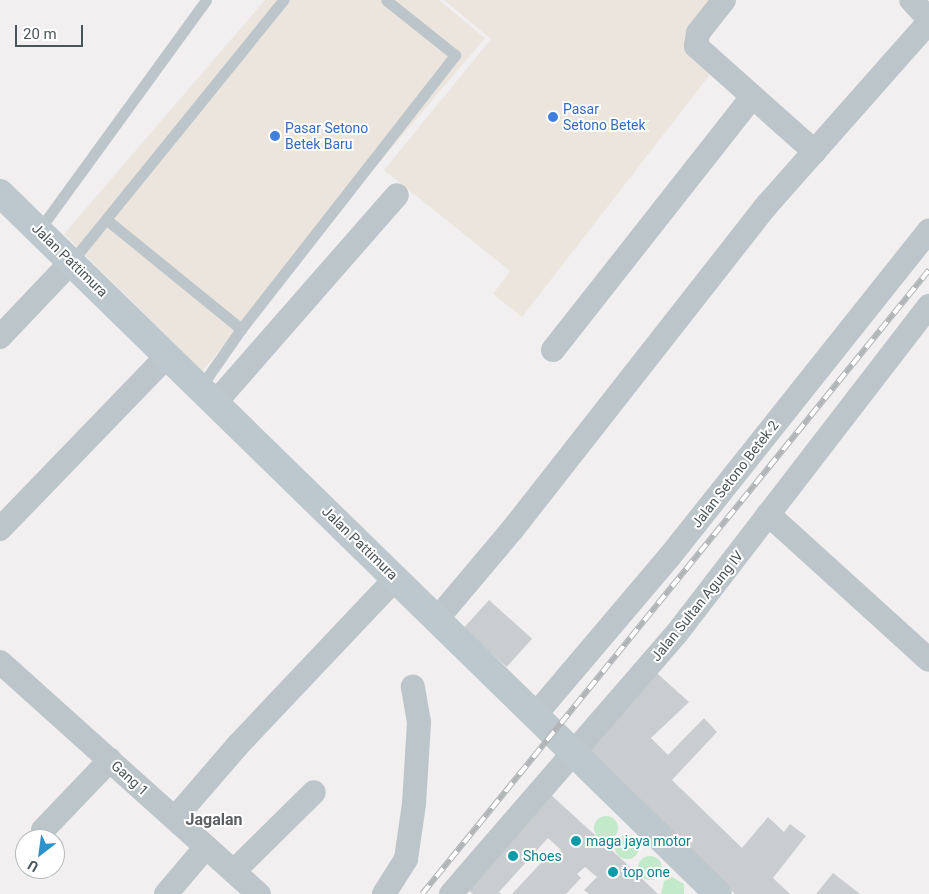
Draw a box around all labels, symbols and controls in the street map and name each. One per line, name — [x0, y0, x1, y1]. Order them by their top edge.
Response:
scale bar — [18, 15, 85, 47]
text: 20 m — [23, 25, 57, 43]
place label: Pasar Setono Betek — [563, 101, 646, 134]
marker: Pasar Setono Betek — [547, 111, 559, 123]
place label: Pasar Setono Betek Baru — [285, 120, 368, 152]
marker: Pasar Setono Betek Baru — [269, 130, 281, 142]
street label: Jalan Pattimura — [29, 220, 111, 300]
street label: Jalan Setono Betek 2 — [688, 417, 782, 531]
street label: Jalan Pattimura — [319, 503, 401, 583]
street label: Jalan Sultan Agung IV — [647, 548, 747, 664]
street label: Gang 1 — [108, 757, 152, 799]
district label: Jagalan — [186, 810, 242, 830]
north arrow — [15, 829, 65, 879]
place label: maga jaya motor — [586, 833, 691, 849]
marker: maga jaya motor — [570, 835, 582, 847]
place label: Shoes — [523, 848, 562, 864]
marker: Shoes — [507, 850, 519, 862]
text: U — [25, 857, 41, 875]
place label: top one — [623, 864, 670, 880]
marker: top one — [607, 866, 619, 878]

